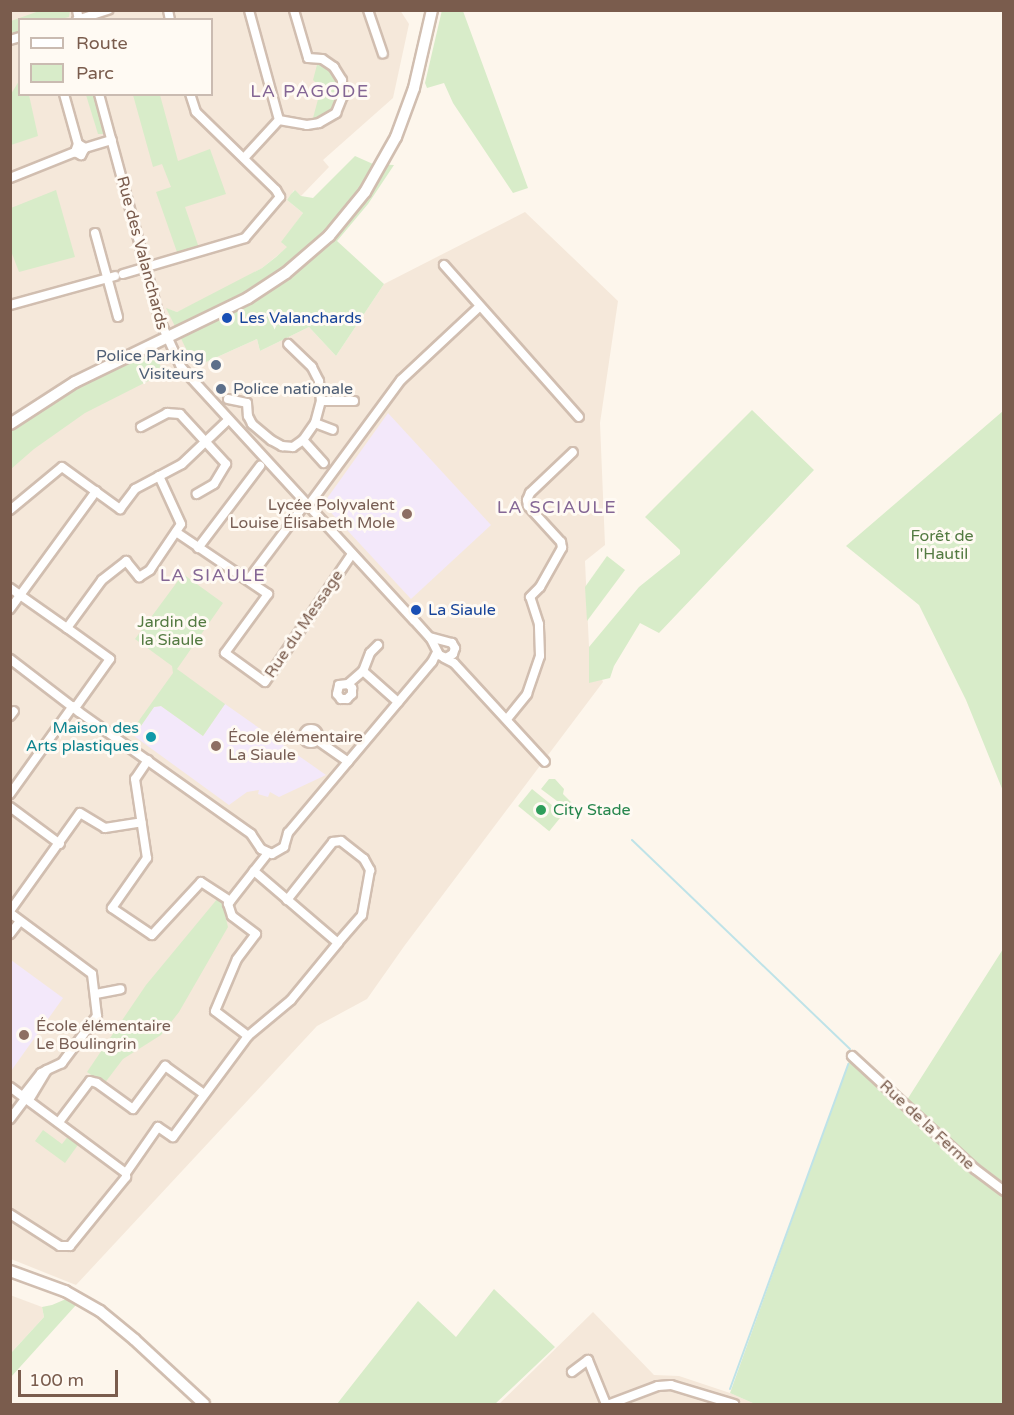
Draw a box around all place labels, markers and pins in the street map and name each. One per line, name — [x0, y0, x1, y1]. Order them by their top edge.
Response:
place label: Les Valanchards — [239, 308, 362, 328]
marker: Les Valanchards — [220, 311, 234, 325]
place label: Police Parking Visiteurs — [96, 346, 204, 384]
marker: Police Parking Visiteurs — [209, 358, 223, 372]
place label: Police nationale — [233, 379, 353, 399]
marker: Police nationale — [214, 382, 228, 396]
place label: Lycée Polyvalent Louise Élisabeth Mole — [229, 495, 395, 533]
marker: Lycée Polyvalent Louise Élisabeth Mole — [400, 507, 414, 521]
place label: La Siaule — [428, 600, 496, 620]
marker: La Siaule — [409, 603, 423, 617]
place label: Maison des Arts plastiques — [26, 718, 139, 756]
place label: École élémentaire La Siaule — [228, 727, 363, 765]
marker: Maison des Arts plastiques — [144, 730, 158, 744]
marker: École élémentaire La Siaule — [209, 739, 223, 753]
place label: City Stade — [553, 800, 631, 820]
marker: City Stade — [534, 803, 548, 817]
place label: École élémentaire Le Boulingrin — [36, 1016, 171, 1054]
marker: École élémentaire Le Boulingrin — [17, 1028, 31, 1042]

